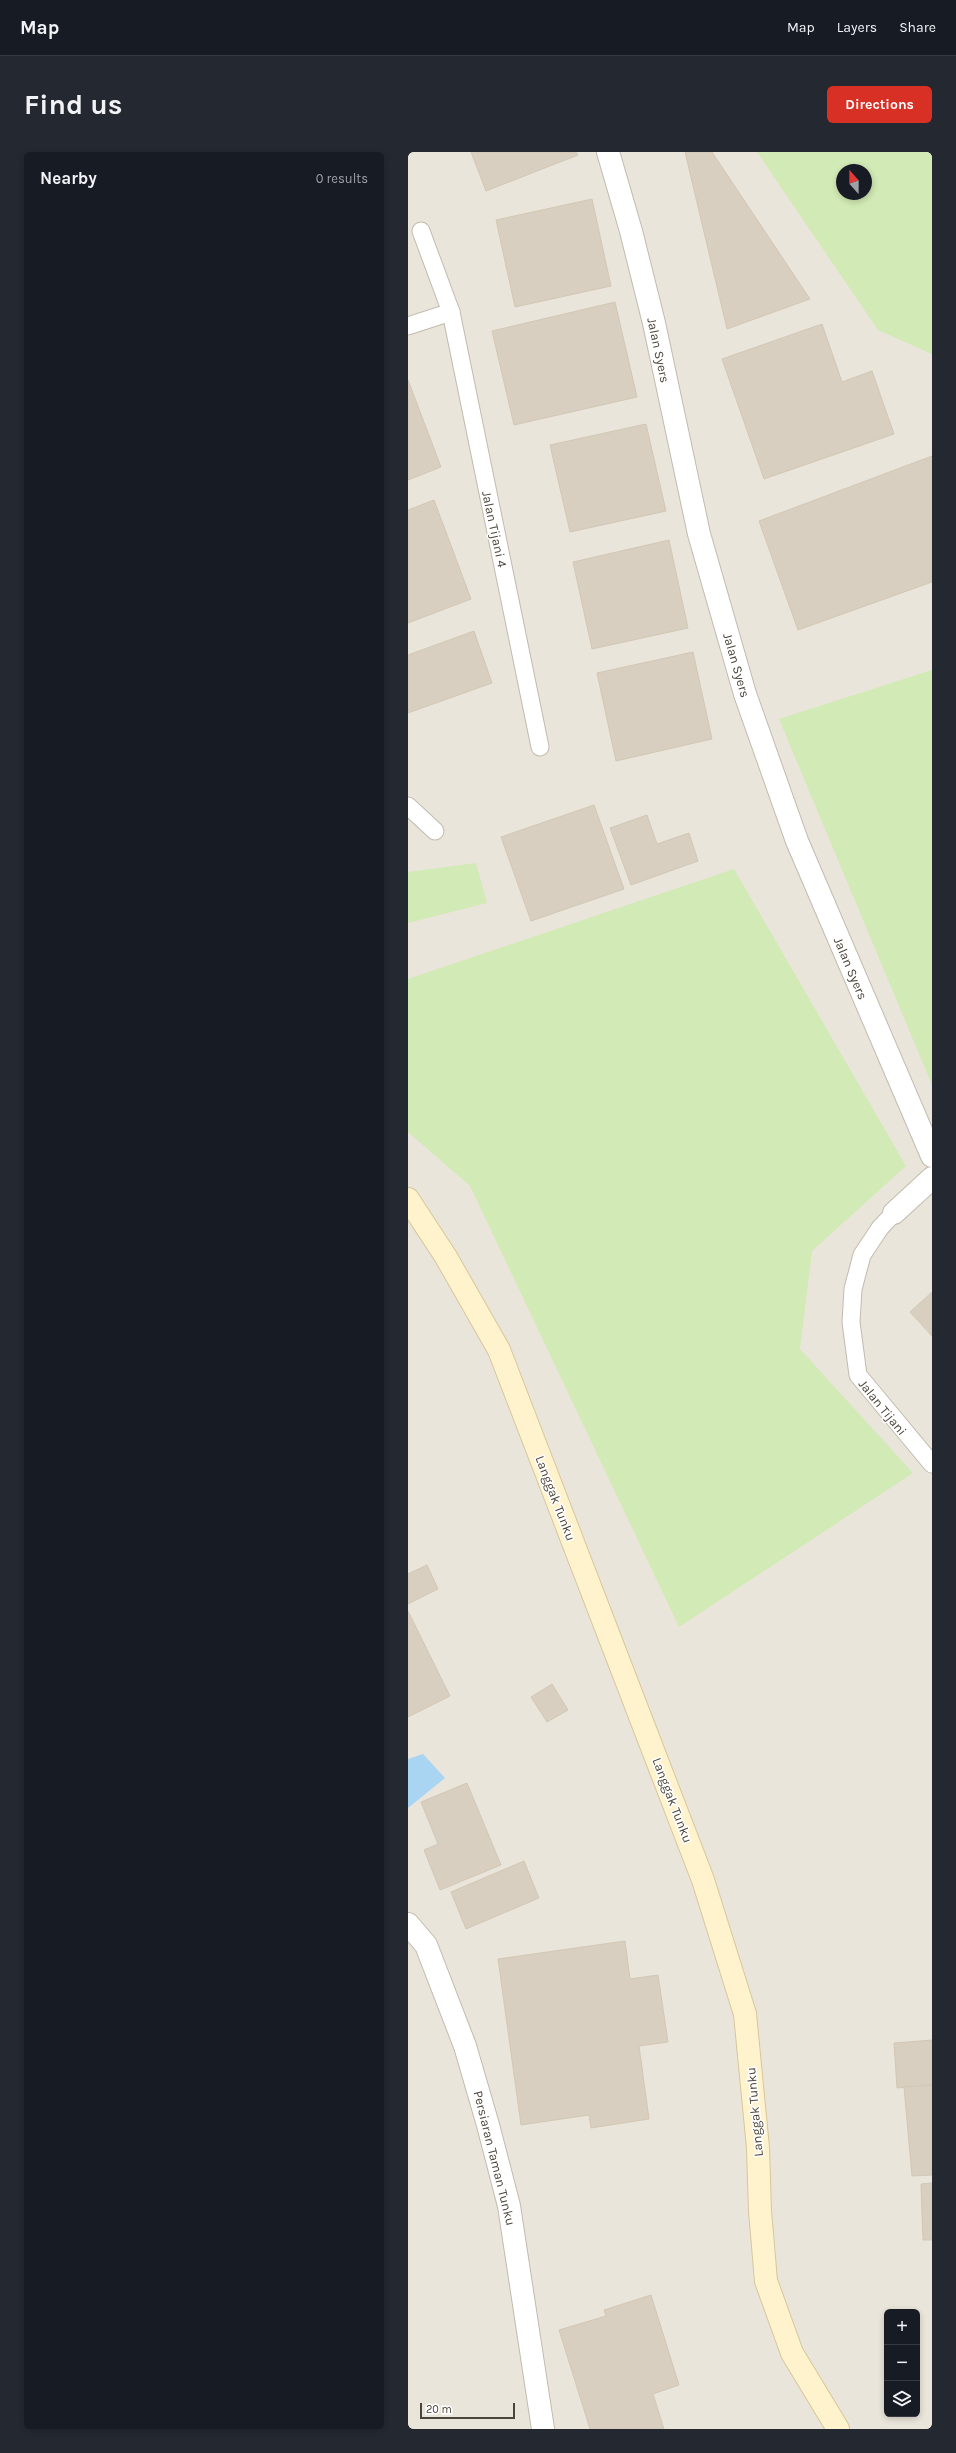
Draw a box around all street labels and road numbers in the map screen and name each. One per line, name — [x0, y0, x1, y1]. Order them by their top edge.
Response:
street label: Jalan Syers — [644, 316, 673, 384]
street label: Jalan Tijani 4 — [479, 489, 510, 569]
street label: Jalan Syers — [720, 631, 753, 699]
street label: Jalan Syers — [831, 935, 870, 1002]
street label: Jalan Tijani — [856, 1376, 910, 1438]
street label: Langgak Tunku — [532, 1454, 579, 1543]
street label: Langgak Tunku — [649, 1756, 696, 1845]
street label: Langgak Tunku — [743, 2067, 766, 2157]
street label: Persiaran Taman Tunku — [470, 2089, 519, 2227]

